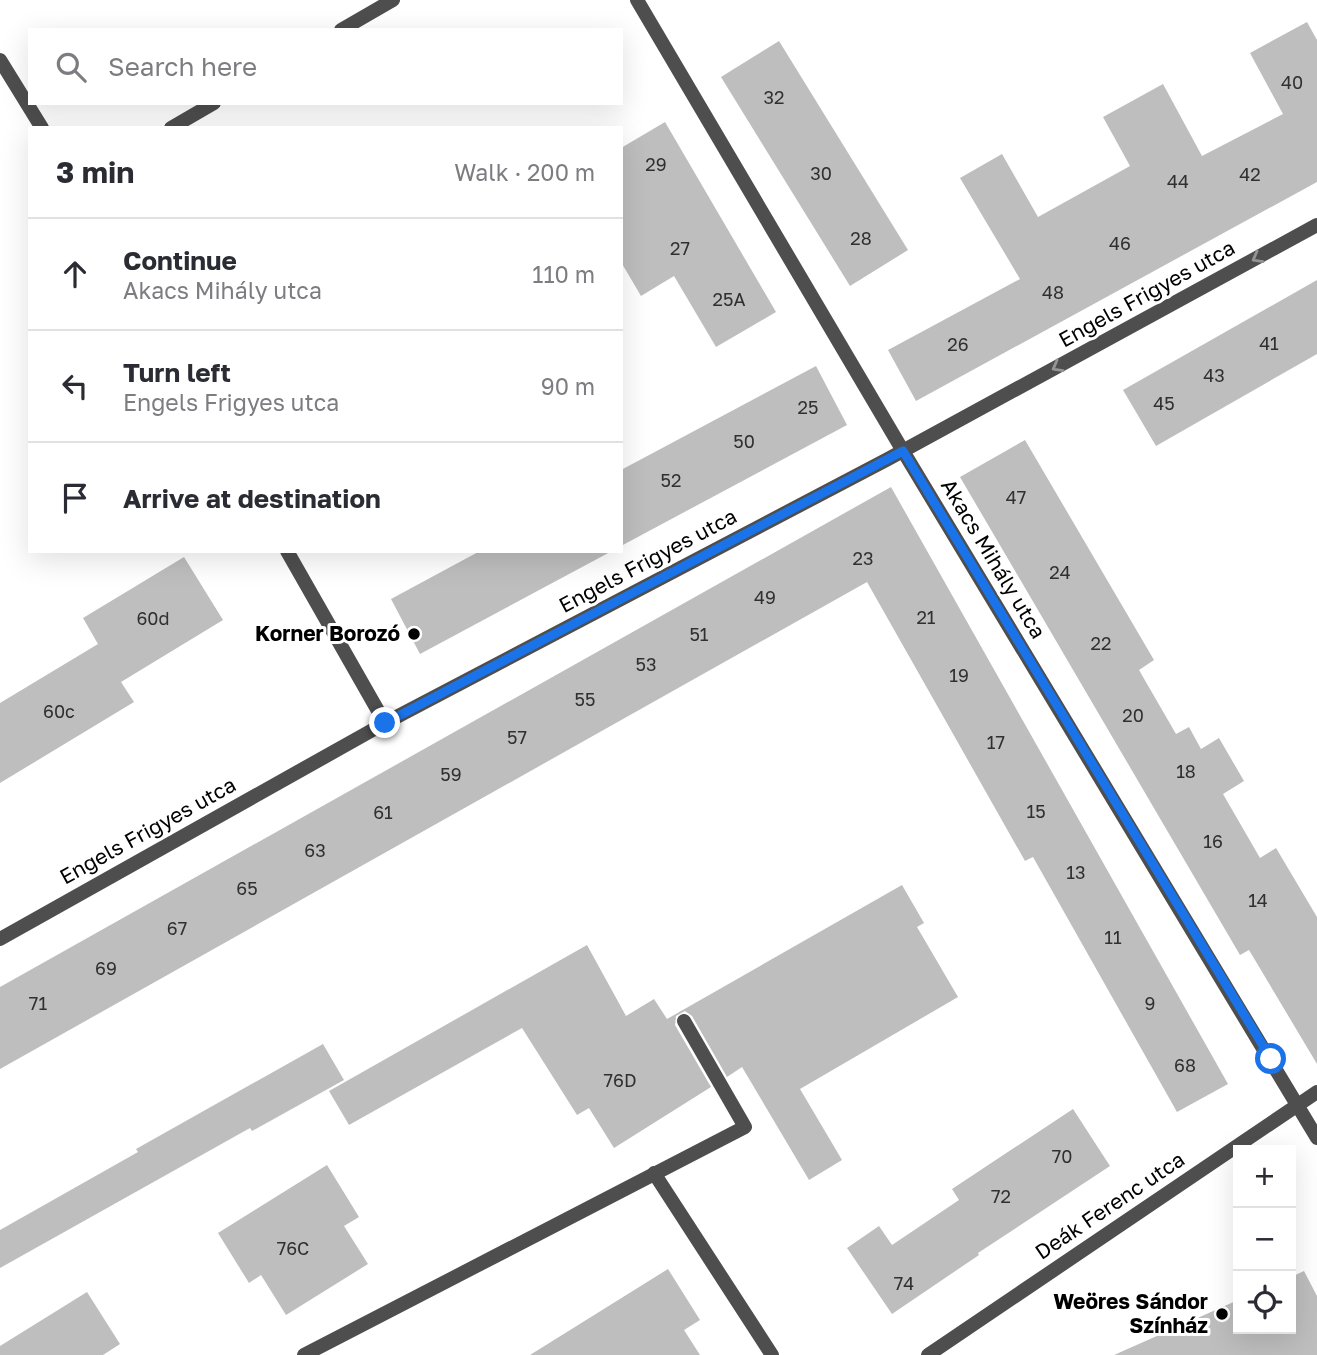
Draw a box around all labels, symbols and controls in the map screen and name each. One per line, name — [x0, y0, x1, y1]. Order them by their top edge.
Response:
search box — [28, 28, 623, 105]
icon: search — [52, 48, 90, 86]
text: Search here — [108, 51, 257, 82]
house number: 40 — [1281, 71, 1303, 93]
house number: 32 — [764, 86, 784, 108]
house number: 29 — [645, 153, 667, 175]
text: 3 min — [56, 154, 134, 190]
text: Walk · 200 m — [454, 158, 595, 186]
house number: 30 — [810, 162, 832, 184]
house number: 42 — [1239, 163, 1261, 185]
house number: 44 — [1167, 170, 1189, 192]
house number: 28 — [850, 227, 872, 249]
house number: 46 — [1109, 232, 1131, 254]
street label: Engels Frigyes utca — [1054, 234, 1239, 352]
house number: 27 — [670, 237, 690, 259]
text: Continue — [123, 245, 237, 276]
one-way arrow — [1252, 250, 1264, 263]
icon: ahead — [56, 255, 94, 293]
text: 110 m — [532, 260, 595, 288]
text: Akacs Mihály utca — [123, 276, 322, 304]
house number: 48 — [1042, 281, 1064, 303]
house number: 25A — [713, 288, 745, 310]
house number: 41 — [1259, 332, 1279, 354]
house number: 26 — [947, 333, 969, 355]
text: Turn left — [123, 357, 231, 388]
one-way arrow — [1052, 359, 1065, 372]
house number: 43 — [1203, 364, 1225, 386]
icon: left — [56, 367, 94, 405]
text: 90 m — [541, 372, 595, 400]
text: Engels Frigyes utca — [123, 388, 339, 416]
house number: 45 — [1153, 392, 1175, 414]
house number: 25 — [798, 396, 818, 418]
house number: 50 — [733, 430, 755, 452]
house number: 52 — [661, 469, 681, 491]
street label: Akacs Mihály utca — [936, 474, 1052, 643]
icon: arrive — [56, 479, 94, 517]
text: Arrive at destination — [123, 483, 381, 514]
house number: 47 — [1006, 486, 1026, 508]
street label: Engels Frigyes utca — [554, 502, 741, 618]
house number: 23 — [853, 547, 873, 569]
house number: 24 — [1049, 561, 1071, 583]
house number: 49 — [754, 586, 776, 608]
house number: 21 — [916, 606, 936, 628]
house number: 60d — [136, 607, 170, 629]
place label: Korner Borozó — [255, 620, 400, 646]
house number: 51 — [689, 623, 709, 645]
marker: Korner Borozó — [406, 626, 422, 642]
house number: 22 — [1091, 632, 1111, 654]
house number: 53 — [636, 653, 656, 675]
house number: 19 — [949, 664, 969, 686]
house number: 55 — [575, 688, 595, 710]
house number: 60c — [43, 700, 75, 722]
house number: 20 — [1122, 704, 1144, 726]
route end — [369, 707, 400, 738]
house number: 57 — [507, 726, 527, 748]
house number: 17 — [987, 731, 1005, 753]
house number: 18 — [1176, 760, 1196, 782]
house number: 59 — [440, 763, 462, 785]
street label: Engels Frigyes utca — [55, 771, 240, 889]
house number: 15 — [1026, 800, 1046, 822]
house number: 61 — [373, 801, 393, 823]
house number: 16 — [1203, 830, 1223, 852]
house number: 63 — [304, 839, 326, 861]
house number: 13 — [1066, 861, 1086, 883]
house number: 65 — [236, 877, 258, 899]
house number: 14 — [1248, 889, 1268, 911]
house number: 67 — [167, 917, 187, 939]
house number: 11 — [1104, 926, 1122, 948]
house number: 69 — [95, 957, 117, 979]
house number: 71 — [29, 992, 47, 1014]
house number: 9 — [1145, 992, 1155, 1014]
route start — [1255, 1043, 1286, 1074]
house number: 68 — [1174, 1054, 1196, 1076]
house number: 76D — [603, 1069, 637, 1091]
house number: 70 — [1052, 1145, 1072, 1167]
map controls — [1233, 1145, 1296, 1334]
button: + — [1233, 1145, 1296, 1208]
street label: Deák Ferenc utca — [1030, 1146, 1189, 1265]
house number: 72 — [991, 1185, 1011, 1207]
button: − — [1233, 1208, 1296, 1271]
house number: 76C — [277, 1237, 309, 1259]
button: locate — [1233, 1271, 1296, 1334]
house number: 74 — [894, 1272, 914, 1294]
place label: Weöres Sándor Színház — [1053, 1288, 1208, 1338]
marker: Weöres Sándor Színház — [1214, 1306, 1230, 1322]

